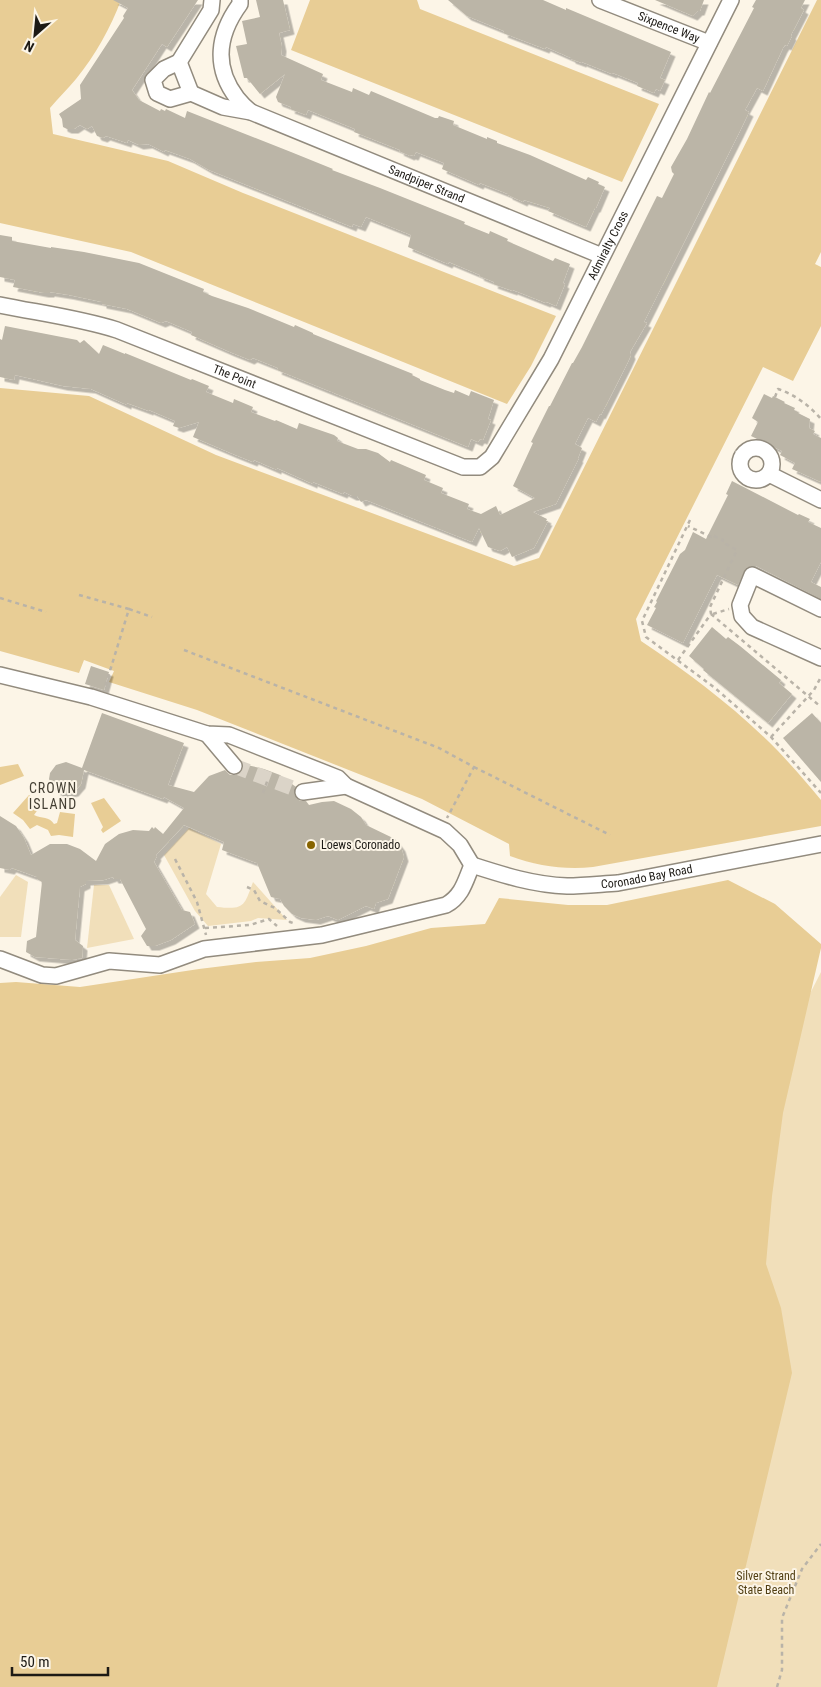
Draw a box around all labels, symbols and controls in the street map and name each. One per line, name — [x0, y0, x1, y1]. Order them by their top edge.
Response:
street label: Sixpence Way — [636, 9, 702, 46]
north arrow — [10, 10, 60, 60]
text: N — [22, 38, 37, 56]
street label: Sandpiper Strand — [386, 162, 467, 206]
street label: Admiralty Cross — [585, 209, 631, 282]
street label: The Point — [211, 362, 258, 391]
district label: CROWN ISLAND — [29, 780, 77, 812]
place label: Loews Coronado — [321, 838, 400, 852]
marker: Loews Coronado — [305, 839, 317, 851]
street label: Coronado Bay Road — [600, 862, 694, 891]
park label: Silver Strand State Beach — [736, 1569, 796, 1597]
scale bar — [12, 1644, 109, 1676]
text: 50 m — [20, 1653, 50, 1671]

